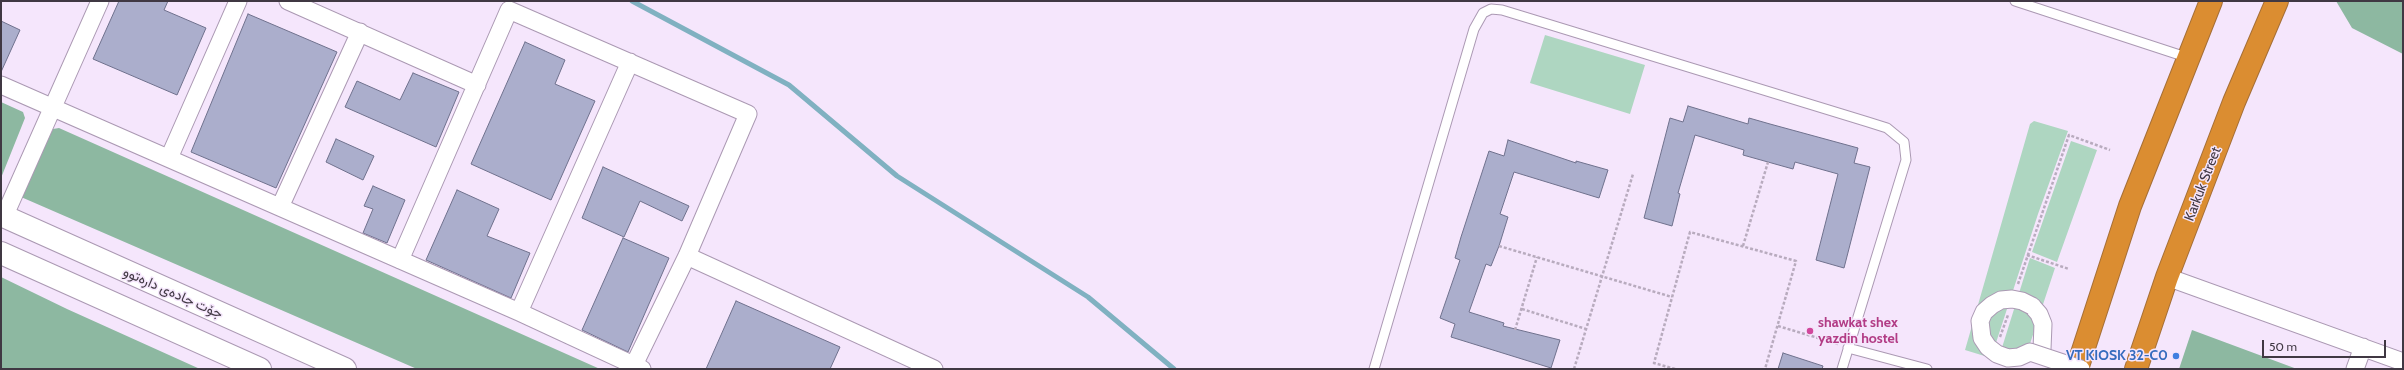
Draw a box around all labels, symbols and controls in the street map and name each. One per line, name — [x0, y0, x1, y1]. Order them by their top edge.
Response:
street label: Karkuk Street — [2181, 145, 2225, 223]
street label: جۆت جادەی دارەتوو — [121, 264, 225, 322]
place label: shawkat shex yazdin hostel — [1818, 315, 1898, 348]
marker: shawkat shex yazdin hostel — [1805, 326, 1815, 336]
scale bar — [2264, 332, 2388, 358]
text: 50 m — [2269, 339, 2297, 354]
place label: VT KIOSK 32-C0 — [2066, 348, 2168, 364]
marker: VT KIOSK 32-C0 — [2171, 351, 2181, 361]

